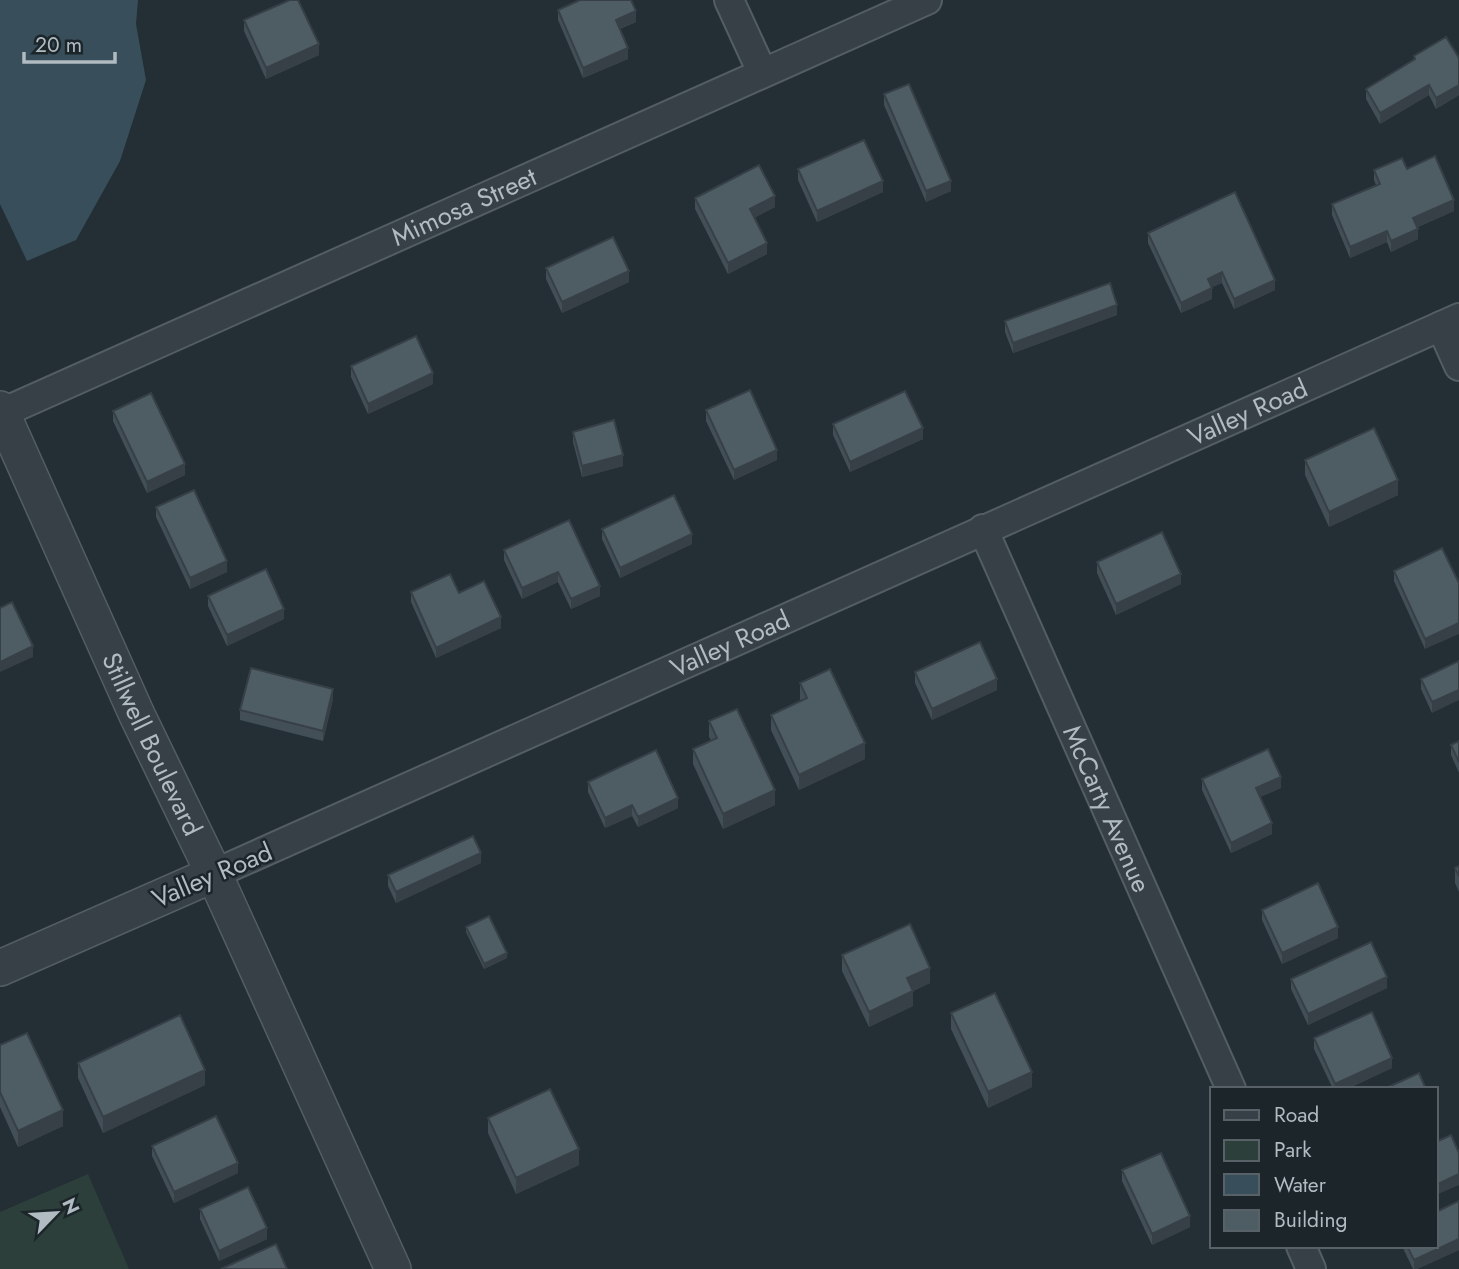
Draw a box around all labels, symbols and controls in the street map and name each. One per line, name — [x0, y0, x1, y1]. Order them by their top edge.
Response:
scale bar — [24, 21, 116, 65]
text: 20 m — [35, 30, 82, 60]
street label: Mimosa Street — [385, 157, 543, 256]
street label: Valley Road — [1182, 369, 1314, 456]
street label: Valley Road — [664, 600, 796, 687]
street label: Stillwell Boulevard — [92, 646, 212, 842]
street label: McCarty Avenue — [1053, 719, 1161, 898]
street label: Valley Road — [146, 833, 278, 917]
legend — [1210, 1087, 1438, 1248]
text: Road — [1274, 1100, 1319, 1130]
text: Park — [1274, 1135, 1312, 1165]
text: Water — [1274, 1170, 1327, 1200]
north arrow — [21, 1178, 91, 1248]
text: N — [56, 1193, 86, 1219]
text: Building — [1274, 1205, 1347, 1235]

